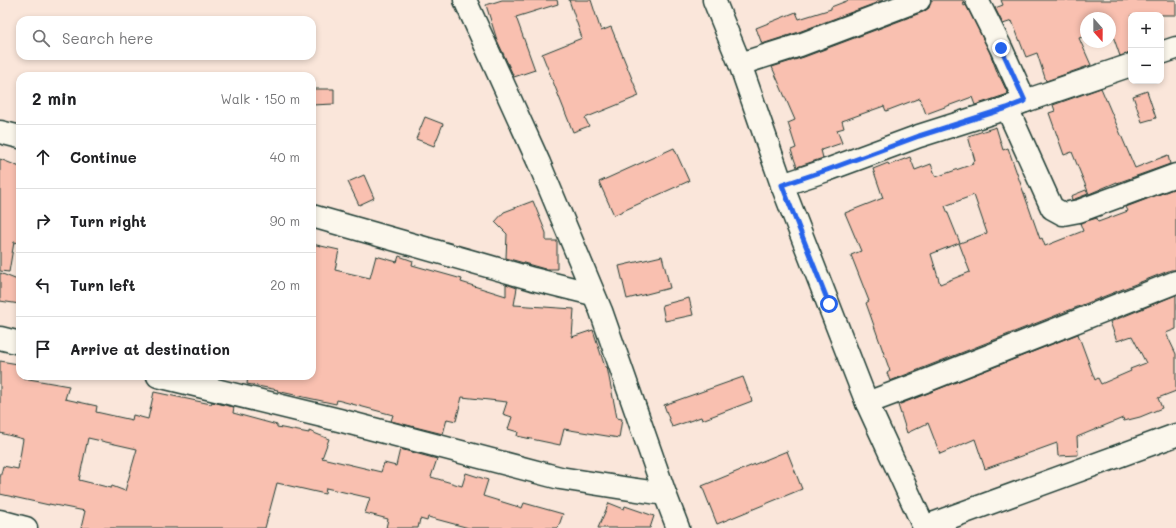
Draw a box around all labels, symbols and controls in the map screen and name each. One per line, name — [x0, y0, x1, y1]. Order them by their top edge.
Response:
north arrow — [1080, 12, 1116, 48]
map controls — [1128, 12, 1164, 84]
button: + — [1128, 12, 1164, 48]
search box — [16, 16, 316, 60]
icon: search — [30, 27, 52, 49]
text: Search here — [62, 28, 153, 48]
route end — [992, 39, 1010, 57]
button: − — [1128, 48, 1164, 84]
text: 2 min — [32, 87, 77, 109]
text: Walk · 150 m — [220, 90, 300, 107]
icon: ahead — [32, 146, 54, 168]
text: Continue — [70, 147, 137, 167]
text: 40 m — [270, 148, 300, 165]
icon: right — [32, 210, 54, 232]
text: Turn right — [70, 211, 147, 231]
text: 90 m — [270, 212, 300, 229]
icon: left — [32, 274, 54, 296]
text: Turn left — [70, 275, 135, 295]
text: 20 m — [270, 276, 300, 293]
route start — [820, 295, 838, 313]
icon: arrive — [32, 338, 54, 360]
text: Arrive at destination — [70, 339, 230, 359]

